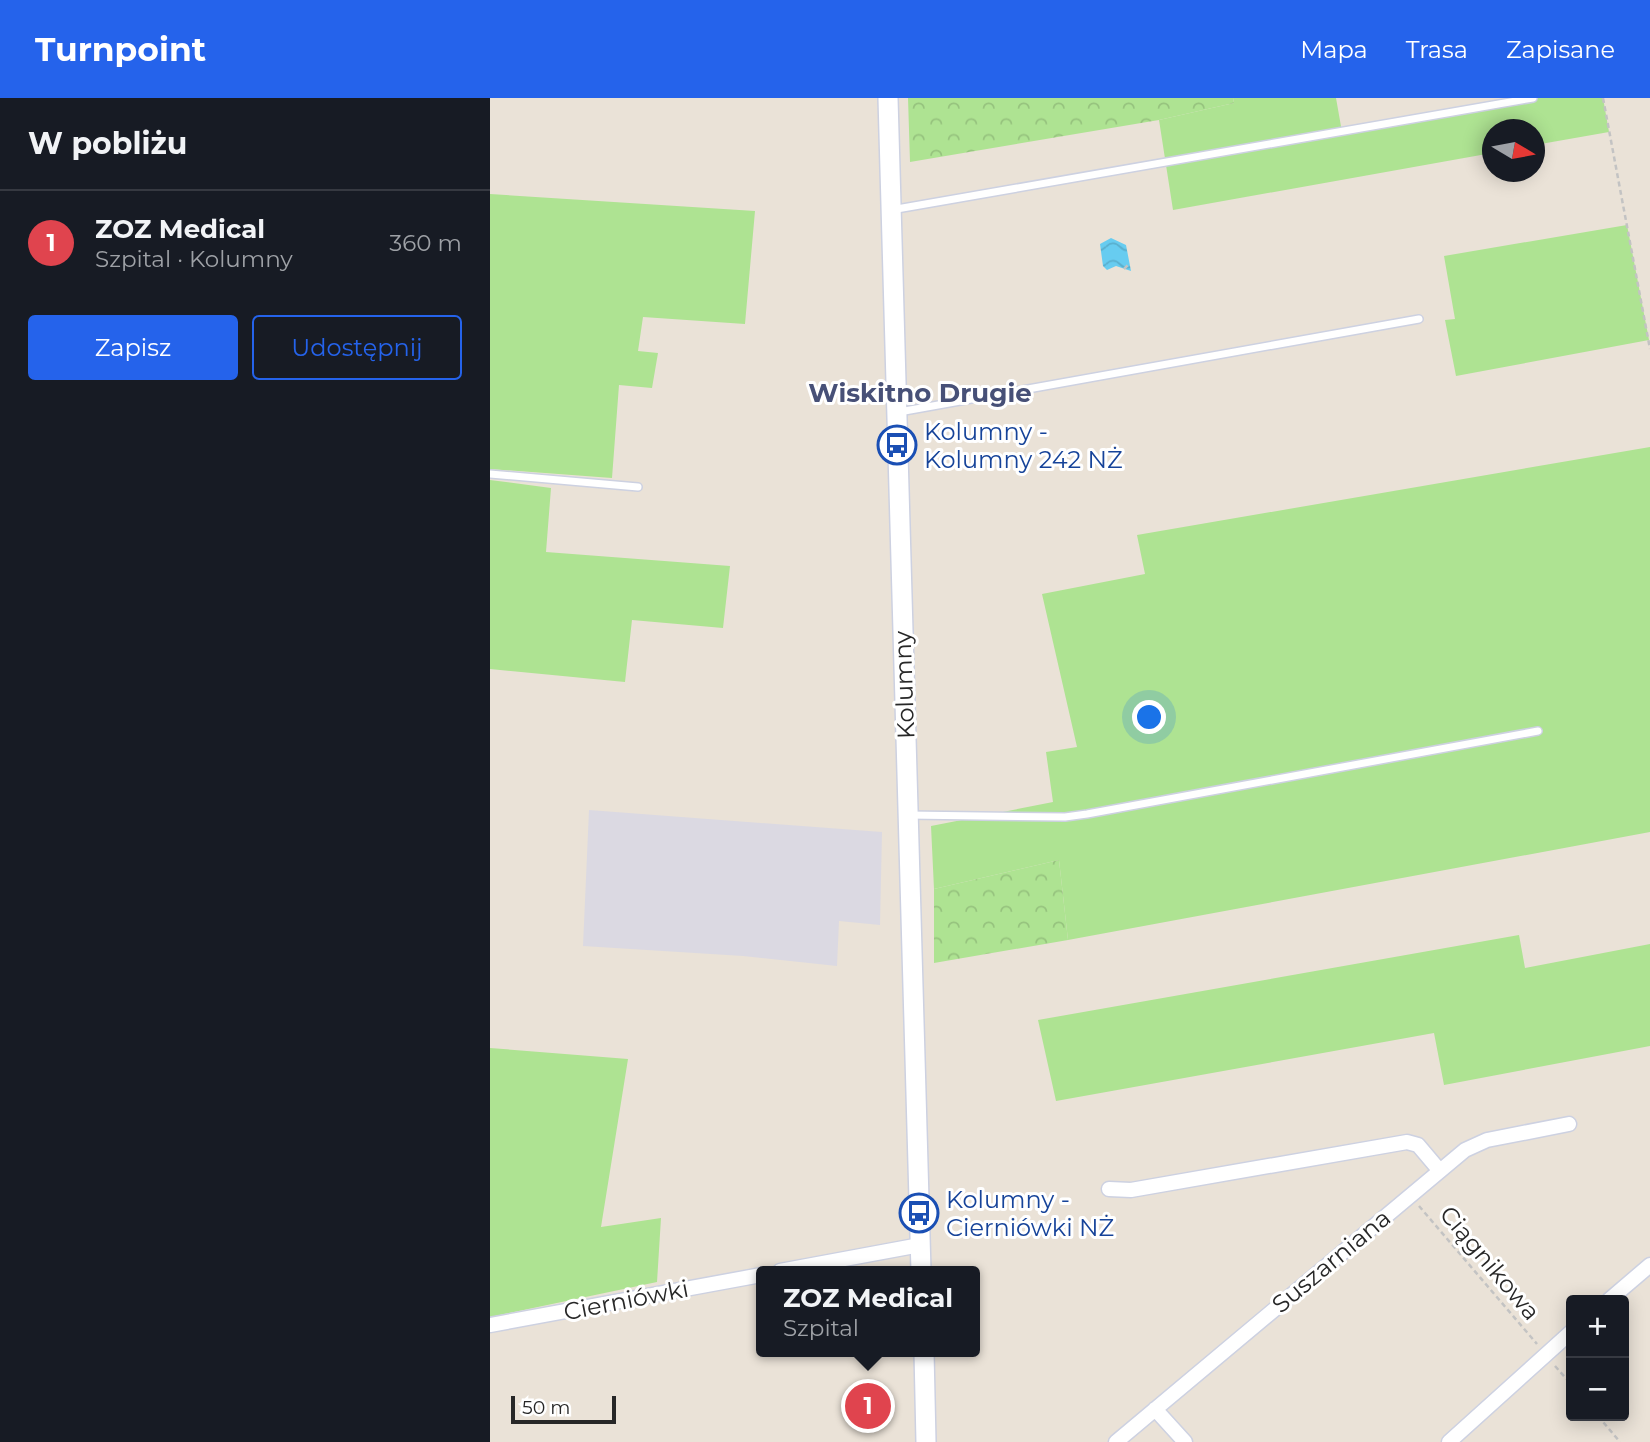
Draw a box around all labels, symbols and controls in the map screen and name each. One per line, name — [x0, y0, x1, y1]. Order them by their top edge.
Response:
text: Turnpoint — [35, 29, 206, 69]
text: Mapa — [1300, 35, 1368, 64]
text: Trasa — [1406, 35, 1468, 64]
text: Zapisane — [1506, 35, 1615, 64]
north arrow — [1482, 119, 1545, 182]
text: W pobliżu — [28, 125, 187, 162]
text: ZOZ Medical — [95, 213, 265, 245]
text: 1 — [46, 229, 56, 257]
text: 360 m — [389, 229, 462, 257]
text: Szpital · Kolumny — [95, 245, 293, 273]
button: Zapisz — [28, 315, 238, 380]
button: Udostępnij — [252, 315, 462, 380]
district label: Wiskitno Drugie — [808, 377, 1032, 409]
place label: Kolumny - Kolumny 242 NŻ — [924, 417, 1123, 474]
bus stop icon: Kolumny - Kolumny 242 NŻ — [876, 424, 918, 466]
street label: Kolumny — [888, 630, 920, 740]
your location — [1132, 700, 1166, 734]
place label: Kolumny - Cierniówki NŻ — [946, 1185, 1114, 1242]
bus stop icon: Kolumny - Cierniówki NŻ — [898, 1192, 940, 1234]
street label: Ciągnikowa — [1434, 1200, 1546, 1326]
street label: Suszarniana — [1266, 1203, 1396, 1319]
popup — [756, 1266, 980, 1357]
street label: Cierniówki — [561, 1274, 691, 1326]
text: ZOZ Medical — [783, 1282, 953, 1314]
map controls — [1566, 1295, 1629, 1421]
button: + — [1566, 1295, 1629, 1358]
text: Szpital — [783, 1314, 859, 1342]
button: − — [1566, 1358, 1629, 1421]
pin: 1 — [845, 1380, 891, 1432]
scale bar — [511, 1393, 616, 1425]
text: 50 m — [522, 1396, 570, 1419]

